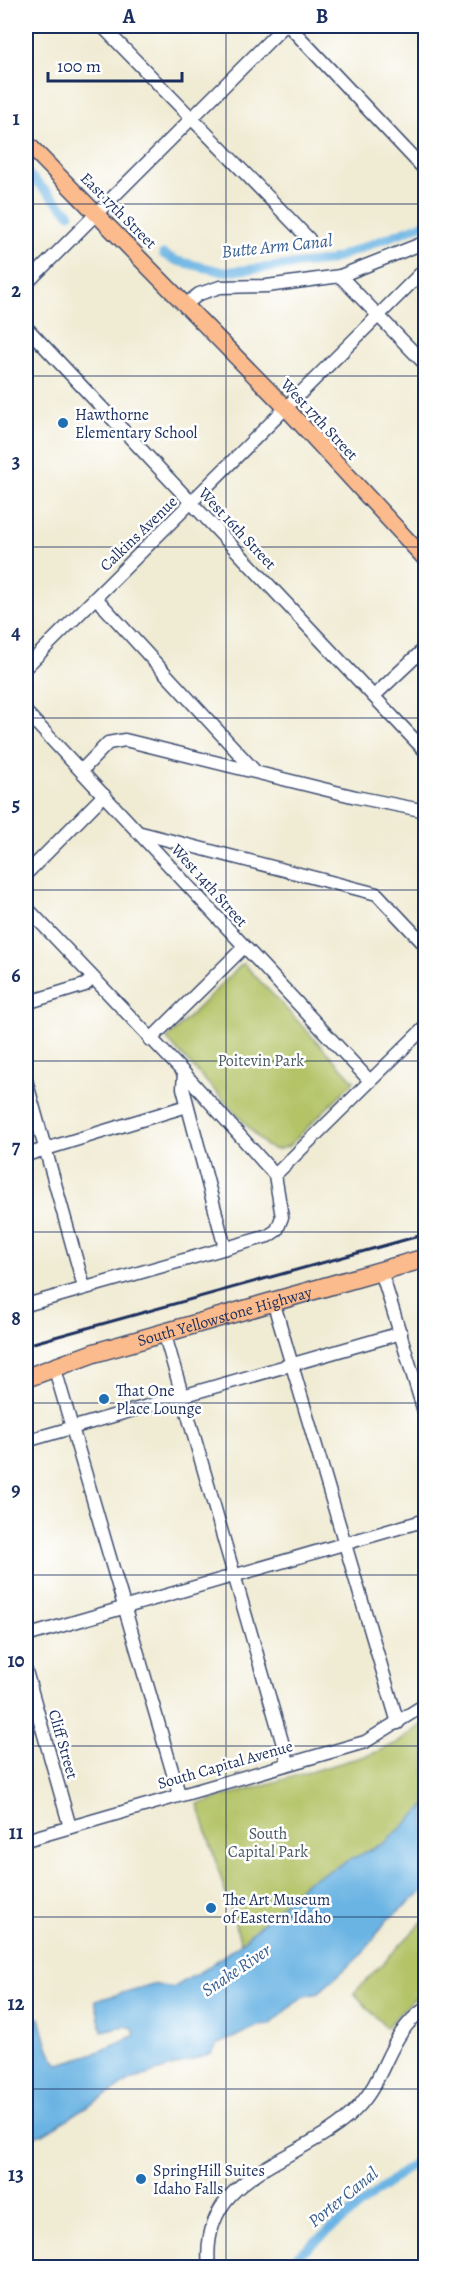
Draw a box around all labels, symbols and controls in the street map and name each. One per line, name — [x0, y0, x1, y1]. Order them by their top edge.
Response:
text: A — [122, 3, 136, 30]
text: B — [316, 3, 328, 30]
scale bar — [48, 45, 182, 83]
text: 100 m — [57, 54, 101, 78]
text: 1 — [12, 105, 20, 132]
street label: East 17th Street — [75, 168, 161, 254]
water label: Butte Arm Canal — [220, 228, 334, 264]
text: 2 — [11, 277, 21, 304]
street label: West 17th Street — [275, 373, 363, 465]
place label: Hawthorne Elementary School — [75, 404, 198, 444]
marker: Hawthorne Elementary School — [56, 416, 70, 430]
text: 3 — [12, 448, 20, 475]
street label: West 16th Street — [193, 482, 281, 575]
street label: Calkins Avenue — [95, 491, 182, 576]
text: 4 — [11, 619, 21, 646]
text: 5 — [12, 791, 20, 818]
street label: West 14th Street — [165, 839, 253, 932]
text: 6 — [11, 962, 21, 989]
park label: Poitevin Park — [218, 1050, 304, 1072]
text: 7 — [12, 1133, 21, 1160]
street label: South Yellowstone Highway — [135, 1281, 315, 1352]
text: 8 — [11, 1305, 21, 1332]
place label: That One Place Lounge — [116, 1380, 202, 1420]
marker: That One Place Lounge — [97, 1392, 111, 1406]
text: 9 — [11, 1476, 21, 1503]
text: 10 — [7, 1647, 25, 1674]
street label: Cliff Street — [43, 1707, 83, 1781]
street label: South Capital Avenue — [155, 1735, 295, 1795]
text: 11 — [9, 1819, 23, 1846]
park label: South Capital Park — [228, 1823, 308, 1863]
place label: The Art Museum of Eastern Idaho — [223, 1889, 331, 1929]
marker: The Art Museum of Eastern Idaho — [204, 1901, 218, 1915]
water label: Snake River — [197, 1938, 276, 2002]
text: 12 — [8, 1990, 25, 2017]
place label: SpringHill Suites Idaho Falls — [153, 2160, 265, 2200]
text: 13 — [8, 2161, 24, 2188]
water label: Porter Canal — [303, 2161, 383, 2233]
marker: SpringHill Suites Idaho Falls — [134, 2172, 148, 2186]

